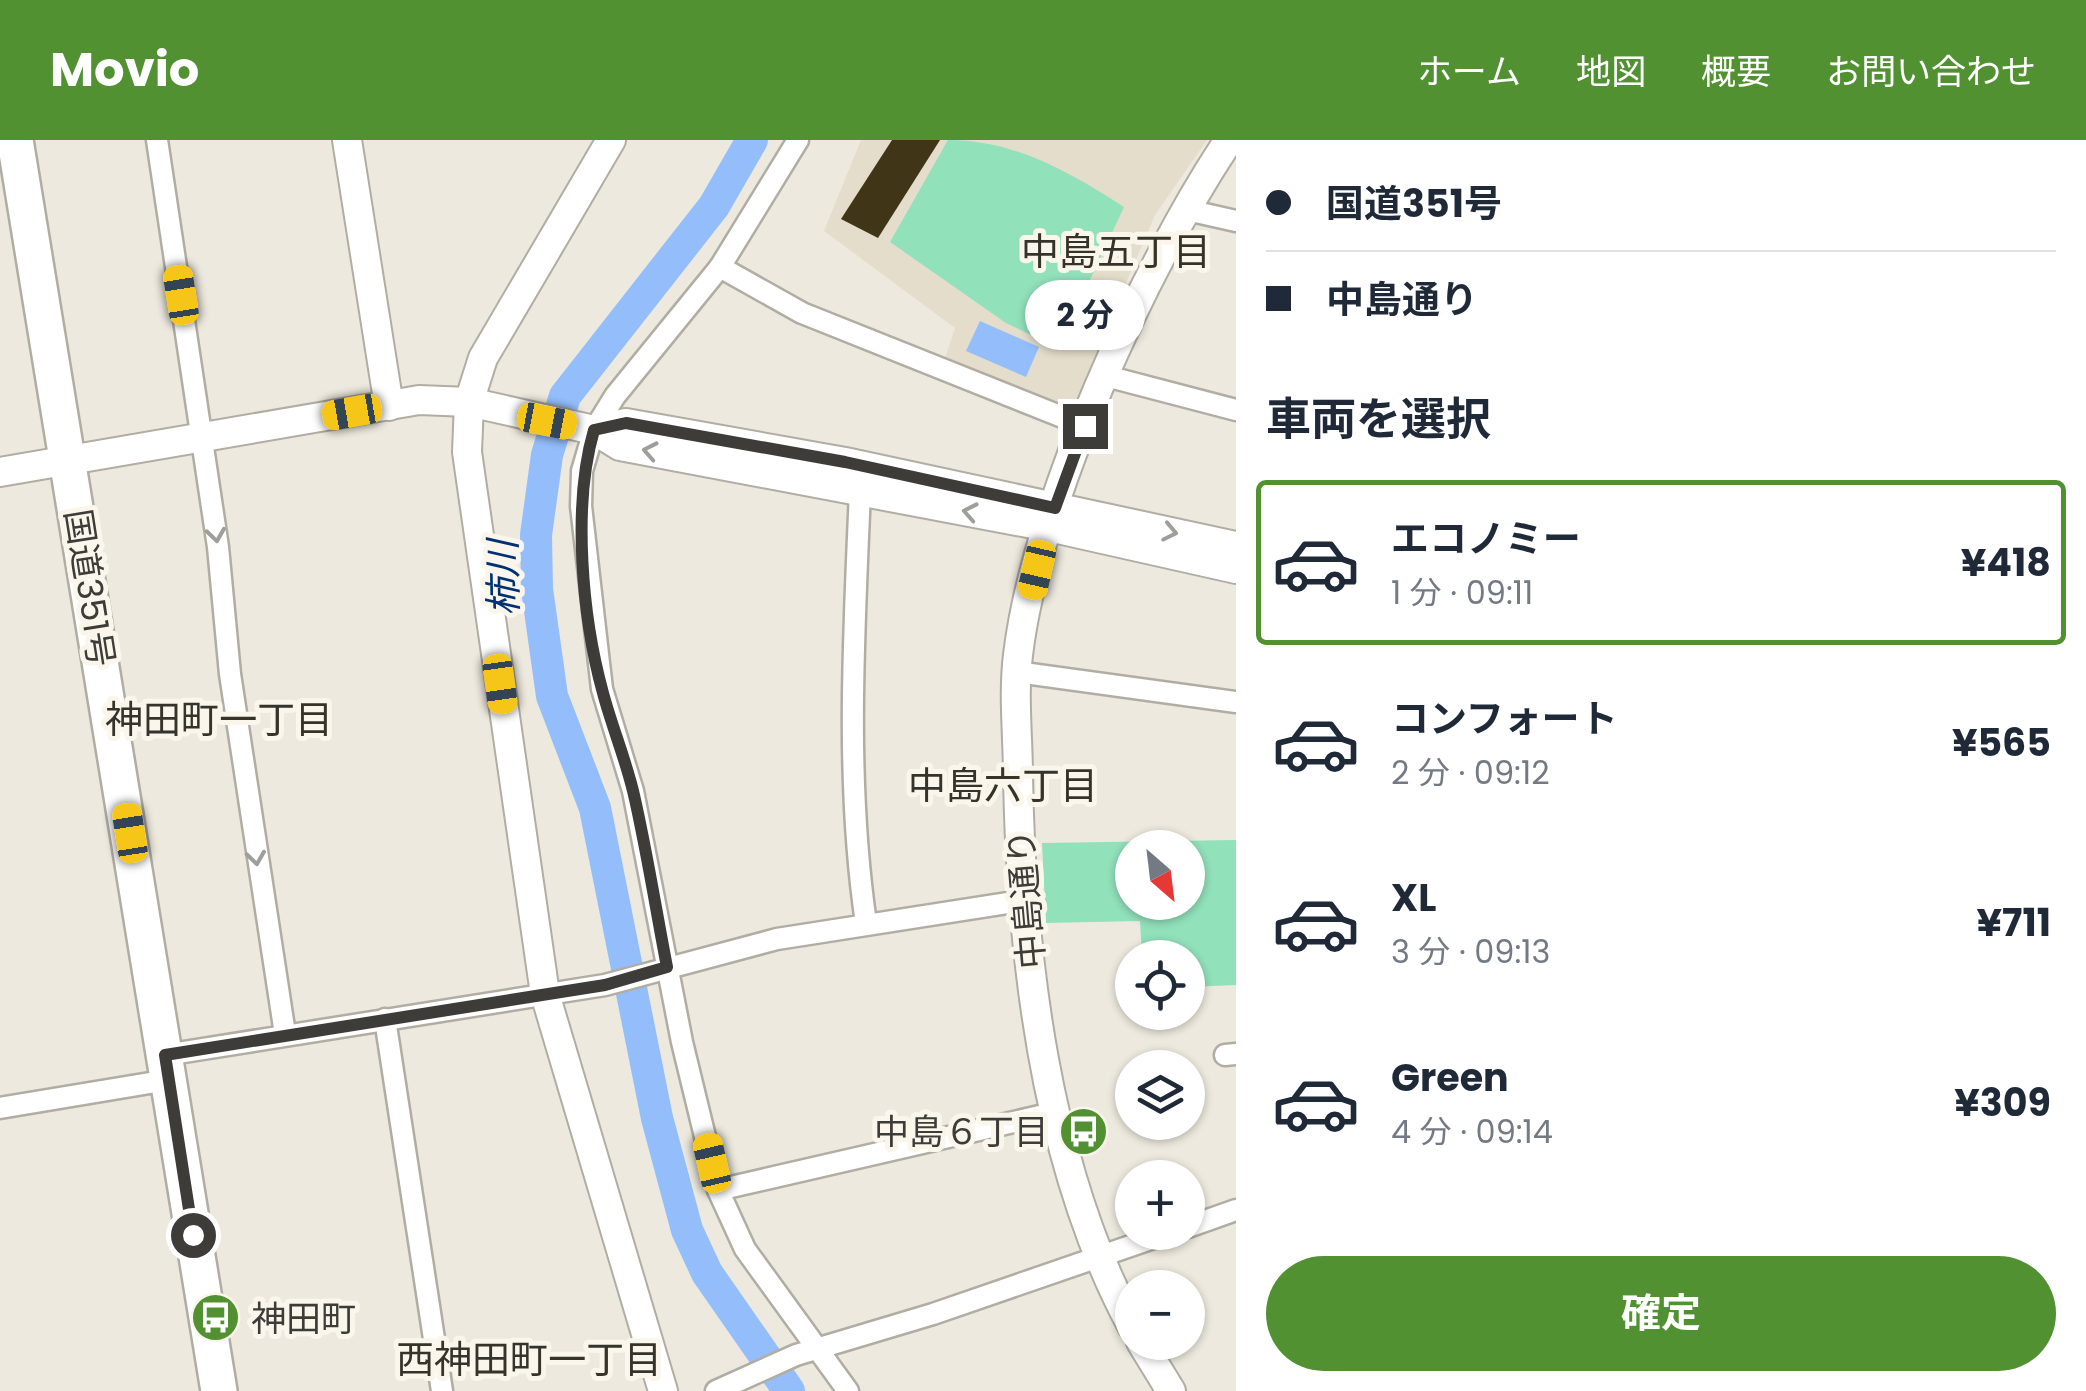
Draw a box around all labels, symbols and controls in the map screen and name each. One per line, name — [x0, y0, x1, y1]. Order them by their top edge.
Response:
text: Movio — [50, 36, 199, 103]
text: ホーム — [1417, 47, 1521, 96]
text: 地図 — [1576, 47, 1646, 96]
text: 概要 — [1701, 47, 1771, 96]
text: お問い合わせ — [1826, 47, 2036, 96]
text: 国道351号 — [1326, 177, 1502, 230]
district label: 中島五丁目 — [1021, 225, 1211, 278]
car — [161, 263, 201, 327]
text: 中島通り — [1326, 273, 1478, 326]
callout: 2 分 — [1025, 281, 1145, 351]
text: 2 分 — [1056, 292, 1114, 337]
text: 車両を選択 — [1266, 388, 1491, 451]
car — [320, 392, 384, 432]
car — [515, 401, 579, 441]
route end — [1063, 404, 1108, 449]
one-way arrow — [642, 442, 659, 463]
one-way arrow — [961, 502, 978, 523]
street label: 国道351号 — [53, 506, 127, 670]
text: エコノミー — [1391, 512, 1581, 565]
icon: car — [1271, 518, 1361, 608]
one-way arrow — [1161, 521, 1178, 542]
one-way arrow — [205, 528, 226, 544]
water label: 柿川 — [476, 536, 530, 616]
text: ¥418 — [1961, 536, 2051, 589]
car — [1016, 537, 1058, 603]
text: 1 分 · 09:11 — [1391, 570, 1533, 615]
car — [481, 652, 519, 716]
text: コンフォート — [1391, 692, 1618, 745]
district label: 神田町一丁目 — [105, 693, 333, 746]
icon: car — [1271, 698, 1361, 788]
text: ¥565 — [1952, 716, 2051, 769]
text: 2 分 · 09:12 — [1391, 750, 1550, 795]
district label: 中島六丁目 — [908, 759, 1098, 812]
car — [110, 801, 150, 865]
street label: 中島通り — [995, 827, 1057, 971]
north arrow — [1115, 830, 1205, 920]
map controls — [1115, 830, 1205, 1360]
one-way arrow — [245, 849, 266, 866]
text: XL — [1391, 871, 1436, 924]
icon: car — [1271, 878, 1361, 968]
text: ¥711 — [1977, 896, 2051, 949]
text: 3 分 · 09:13 — [1391, 929, 1550, 974]
button: locate — [1115, 940, 1205, 1030]
button: layers — [1115, 1050, 1205, 1140]
text: Green — [1391, 1051, 1509, 1104]
icon: car — [1271, 1058, 1361, 1148]
text: ¥309 — [1954, 1076, 2051, 1129]
bus stop icon: 中島６丁目 — [1058, 1105, 1110, 1157]
place label: 中島６丁目 — [874, 1107, 1049, 1156]
text: 4 分 · 09:14 — [1391, 1109, 1553, 1154]
car — [691, 1130, 733, 1196]
button: + — [1115, 1160, 1205, 1250]
route start — [171, 1213, 216, 1258]
button: 確定 — [1266, 1256, 2056, 1371]
button: − — [1115, 1270, 1205, 1360]
bus stop icon: 神田町 — [190, 1292, 242, 1344]
place label: 神田町 — [251, 1294, 356, 1343]
district label: 西神田町一丁目 — [396, 1333, 662, 1386]

